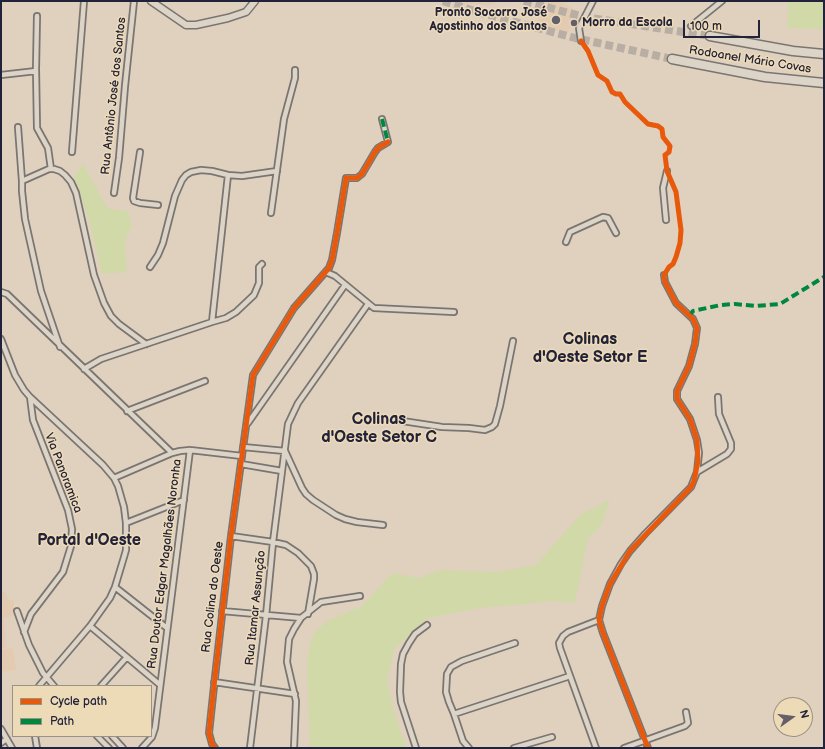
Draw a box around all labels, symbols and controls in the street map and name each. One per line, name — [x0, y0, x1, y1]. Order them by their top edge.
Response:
place label: Pronto Socorro José Agostinho dos Santos — [429, 6, 547, 34]
scale bar — [685, 12, 762, 38]
marker: Pronto Socorro José Agostinho dos Santos — [550, 14, 562, 26]
place label: Morro da Escola — [582, 16, 673, 30]
street label: Rua Antônio José dos Santos — [99, 17, 129, 175]
marker: Morro da Escola — [569, 18, 579, 28]
text: 100 m — [690, 19, 722, 34]
street label: Rodoanel Mário Covas — [688, 43, 812, 77]
district label: Colinas d'Oeste Setor E — [533, 330, 647, 368]
district label: Colinas d'Oeste Setor C — [321, 410, 437, 448]
street label: Via Panoramica — [41, 431, 85, 515]
street label: Rua Doutor Edgar Magalhães Noronha — [145, 458, 185, 670]
district label: Portal d'Oeste — [37, 531, 141, 551]
street label: Rua Colina do Oeste — [199, 540, 227, 654]
street label: Rua Itamar Assunção — [243, 550, 269, 666]
legend — [12, 685, 152, 737]
text: Cycle path — [50, 694, 107, 709]
north arrow — [773, 697, 813, 737]
text: N — [797, 709, 811, 720]
text: Path — [50, 714, 74, 729]

